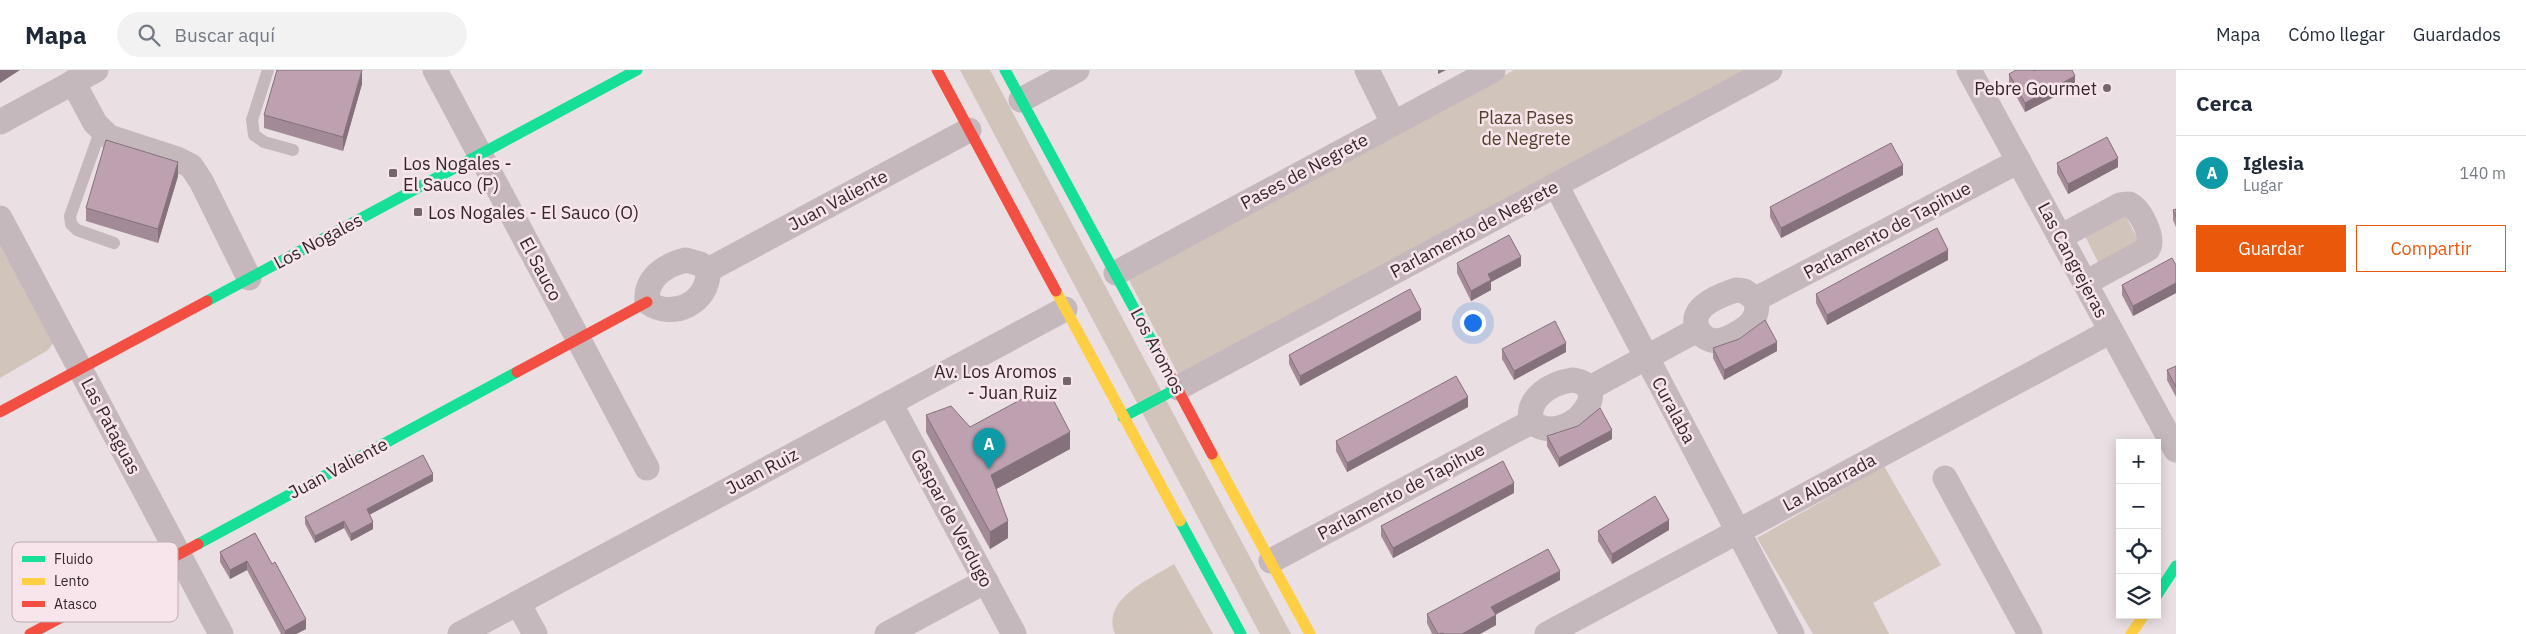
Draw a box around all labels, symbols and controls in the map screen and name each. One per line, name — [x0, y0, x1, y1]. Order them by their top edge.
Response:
search box — [117, 12, 467, 57]
text: Mapa — [25, 19, 87, 51]
icon: search — [135, 21, 163, 49]
text: Buscar aquí — [175, 23, 275, 47]
text: Mapa — [2216, 23, 2260, 46]
text: Cómo llegar — [2288, 23, 2385, 46]
text: Guardados — [2413, 23, 2501, 46]
place label: Pebre Gourmet — [1974, 77, 2097, 100]
marker: Pebre Gourmet — [2101, 82, 2113, 94]
text: Cerca — [2196, 89, 2253, 117]
park label: Plaza Pases de Negrete — [1478, 106, 1574, 150]
street label: Pases de Negrete — [1236, 128, 1372, 214]
text: Iglesia — [2243, 151, 2304, 175]
place label: Los Nogales - El Sauco (P) — [403, 152, 512, 196]
text: A — [2207, 163, 2217, 183]
text: 140 m — [2459, 163, 2506, 183]
street label: Juan Valiente — [784, 164, 892, 236]
marker: Los Nogales - El Sauco (P) — [387, 167, 399, 179]
street label: Parlamento de Negrete — [1386, 175, 1562, 283]
text: Lugar — [2243, 175, 2283, 195]
street label: Parlamento de Tapihue — [1799, 176, 1975, 284]
street label: Las Cangrejeras — [2033, 198, 2113, 322]
place label: Los Nogales - El Sauco (O) — [428, 201, 639, 224]
marker: Los Nogales - El Sauco (O) — [412, 206, 424, 218]
street label: Los Nogales — [270, 208, 366, 274]
button: Guardar — [2196, 225, 2346, 272]
button: Compartir — [2356, 225, 2506, 272]
street label: El Sauco — [515, 233, 567, 305]
street label: Los Aromos — [1126, 304, 1190, 398]
your location — [1460, 310, 1486, 336]
place label: Av. Los Aromos - Juan Ruiz — [934, 360, 1057, 404]
street label: Curalaba — [1647, 373, 1701, 448]
street label: Las Pataguas — [76, 374, 146, 478]
marker: Av. Los Aromos - Juan Ruiz — [1061, 375, 1073, 387]
pin: A — [973, 428, 1005, 469]
street label: Juan Valiente — [284, 432, 392, 504]
street label: Parlamento de Tapihue — [1313, 437, 1489, 545]
map controls — [2116, 439, 2161, 619]
button: + — [2116, 439, 2161, 484]
street label: Juan Ruiz — [722, 443, 802, 499]
street label: Gaspar de Verdugo — [906, 445, 998, 591]
street label: La Albarrada — [1779, 448, 1880, 516]
button: − — [2116, 484, 2161, 529]
button: locate — [2116, 529, 2161, 574]
legend — [12, 542, 178, 622]
text: Fluido — [54, 550, 93, 568]
text: Lento — [54, 572, 89, 590]
button: layers — [2116, 574, 2161, 619]
text: Atasco — [54, 595, 97, 613]

